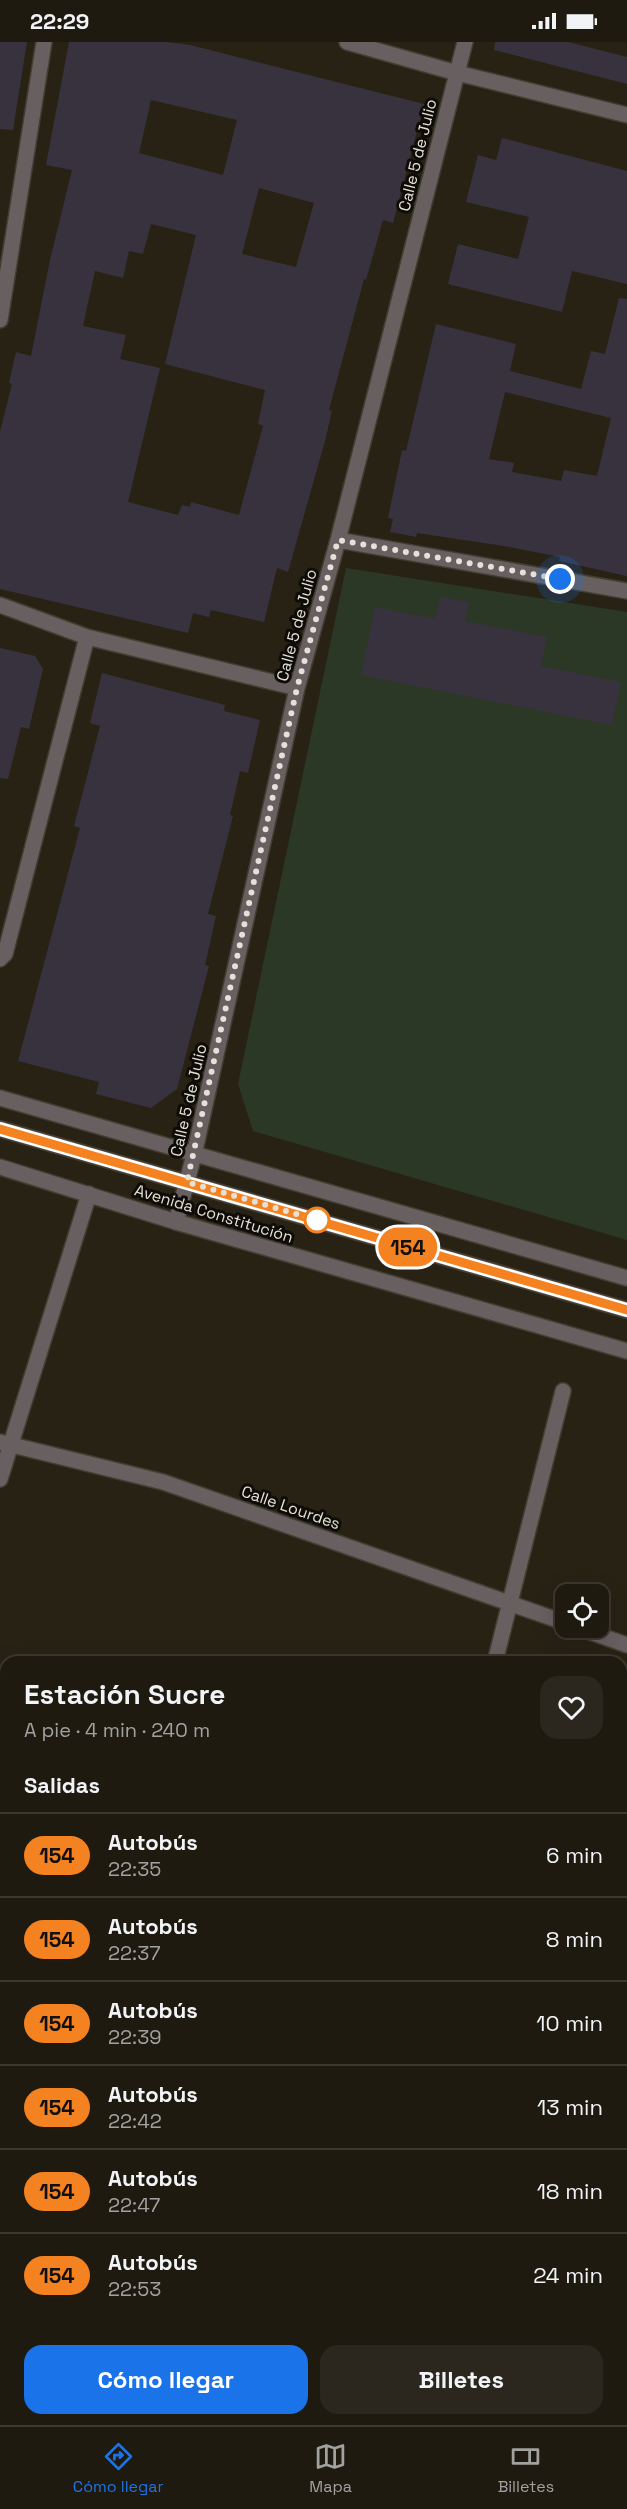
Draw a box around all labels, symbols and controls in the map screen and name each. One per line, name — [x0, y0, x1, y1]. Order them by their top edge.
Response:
text: 22:29 — [30, 7, 89, 35]
street label: Calle 5 de Julio — [393, 97, 442, 214]
your location — [545, 564, 575, 594]
street label: Calle 5 de Julio — [271, 567, 322, 683]
street label: Calle 5 de Julio — [165, 1042, 212, 1159]
street label: Avenida Constitución — [132, 1179, 296, 1248]
unlabelled marker — [304, 1207, 330, 1233]
line badge: 154 — [374, 1228, 442, 1266]
text: 154 — [390, 1234, 426, 1261]
street label: Calle Lourdes — [239, 1481, 343, 1534]
map controls — [555, 1584, 609, 1638]
button: locate — [555, 1584, 609, 1638]
text: Estación Sucre — [24, 1676, 225, 1712]
button: heart — [540, 1676, 603, 1739]
text: A pie · 4 min · 240 m — [24, 1717, 210, 1743]
text: Salidas — [24, 1771, 100, 1799]
text: Autobús — [108, 1828, 198, 1856]
text: 6 min — [546, 1841, 603, 1869]
text: 154 — [39, 1842, 75, 1869]
text: 22:35 — [108, 1856, 161, 1882]
text: Autobús — [108, 1912, 198, 1940]
text: 8 min — [546, 1925, 603, 1953]
text: 154 — [39, 1926, 75, 1953]
text: 22:37 — [108, 1940, 161, 1966]
text: Autobús — [108, 1996, 198, 2024]
text: 10 min — [536, 2009, 603, 2037]
text: 154 — [39, 2010, 75, 2037]
text: 22:39 — [108, 2024, 162, 2050]
text: Autobús — [108, 2080, 198, 2108]
text: 13 min — [537, 2093, 603, 2121]
text: 154 — [39, 2094, 75, 2121]
text: 22:42 — [108, 2108, 162, 2134]
text: Autobús — [108, 2164, 198, 2192]
text: 18 min — [537, 2177, 603, 2205]
text: 154 — [39, 2178, 75, 2205]
text: 22:47 — [108, 2192, 160, 2218]
text: Autobús — [108, 2248, 198, 2276]
text: 24 min — [533, 2261, 603, 2289]
text: 154 — [39, 2262, 75, 2289]
text: 22:53 — [108, 2276, 161, 2302]
button: Cómo llegar — [24, 2345, 308, 2414]
button: Billetes — [320, 2345, 603, 2414]
tab: Cómo llegar — [73, 2440, 164, 2497]
tab: Mapa — [309, 2440, 352, 2497]
tab: Billetes — [498, 2440, 554, 2497]

